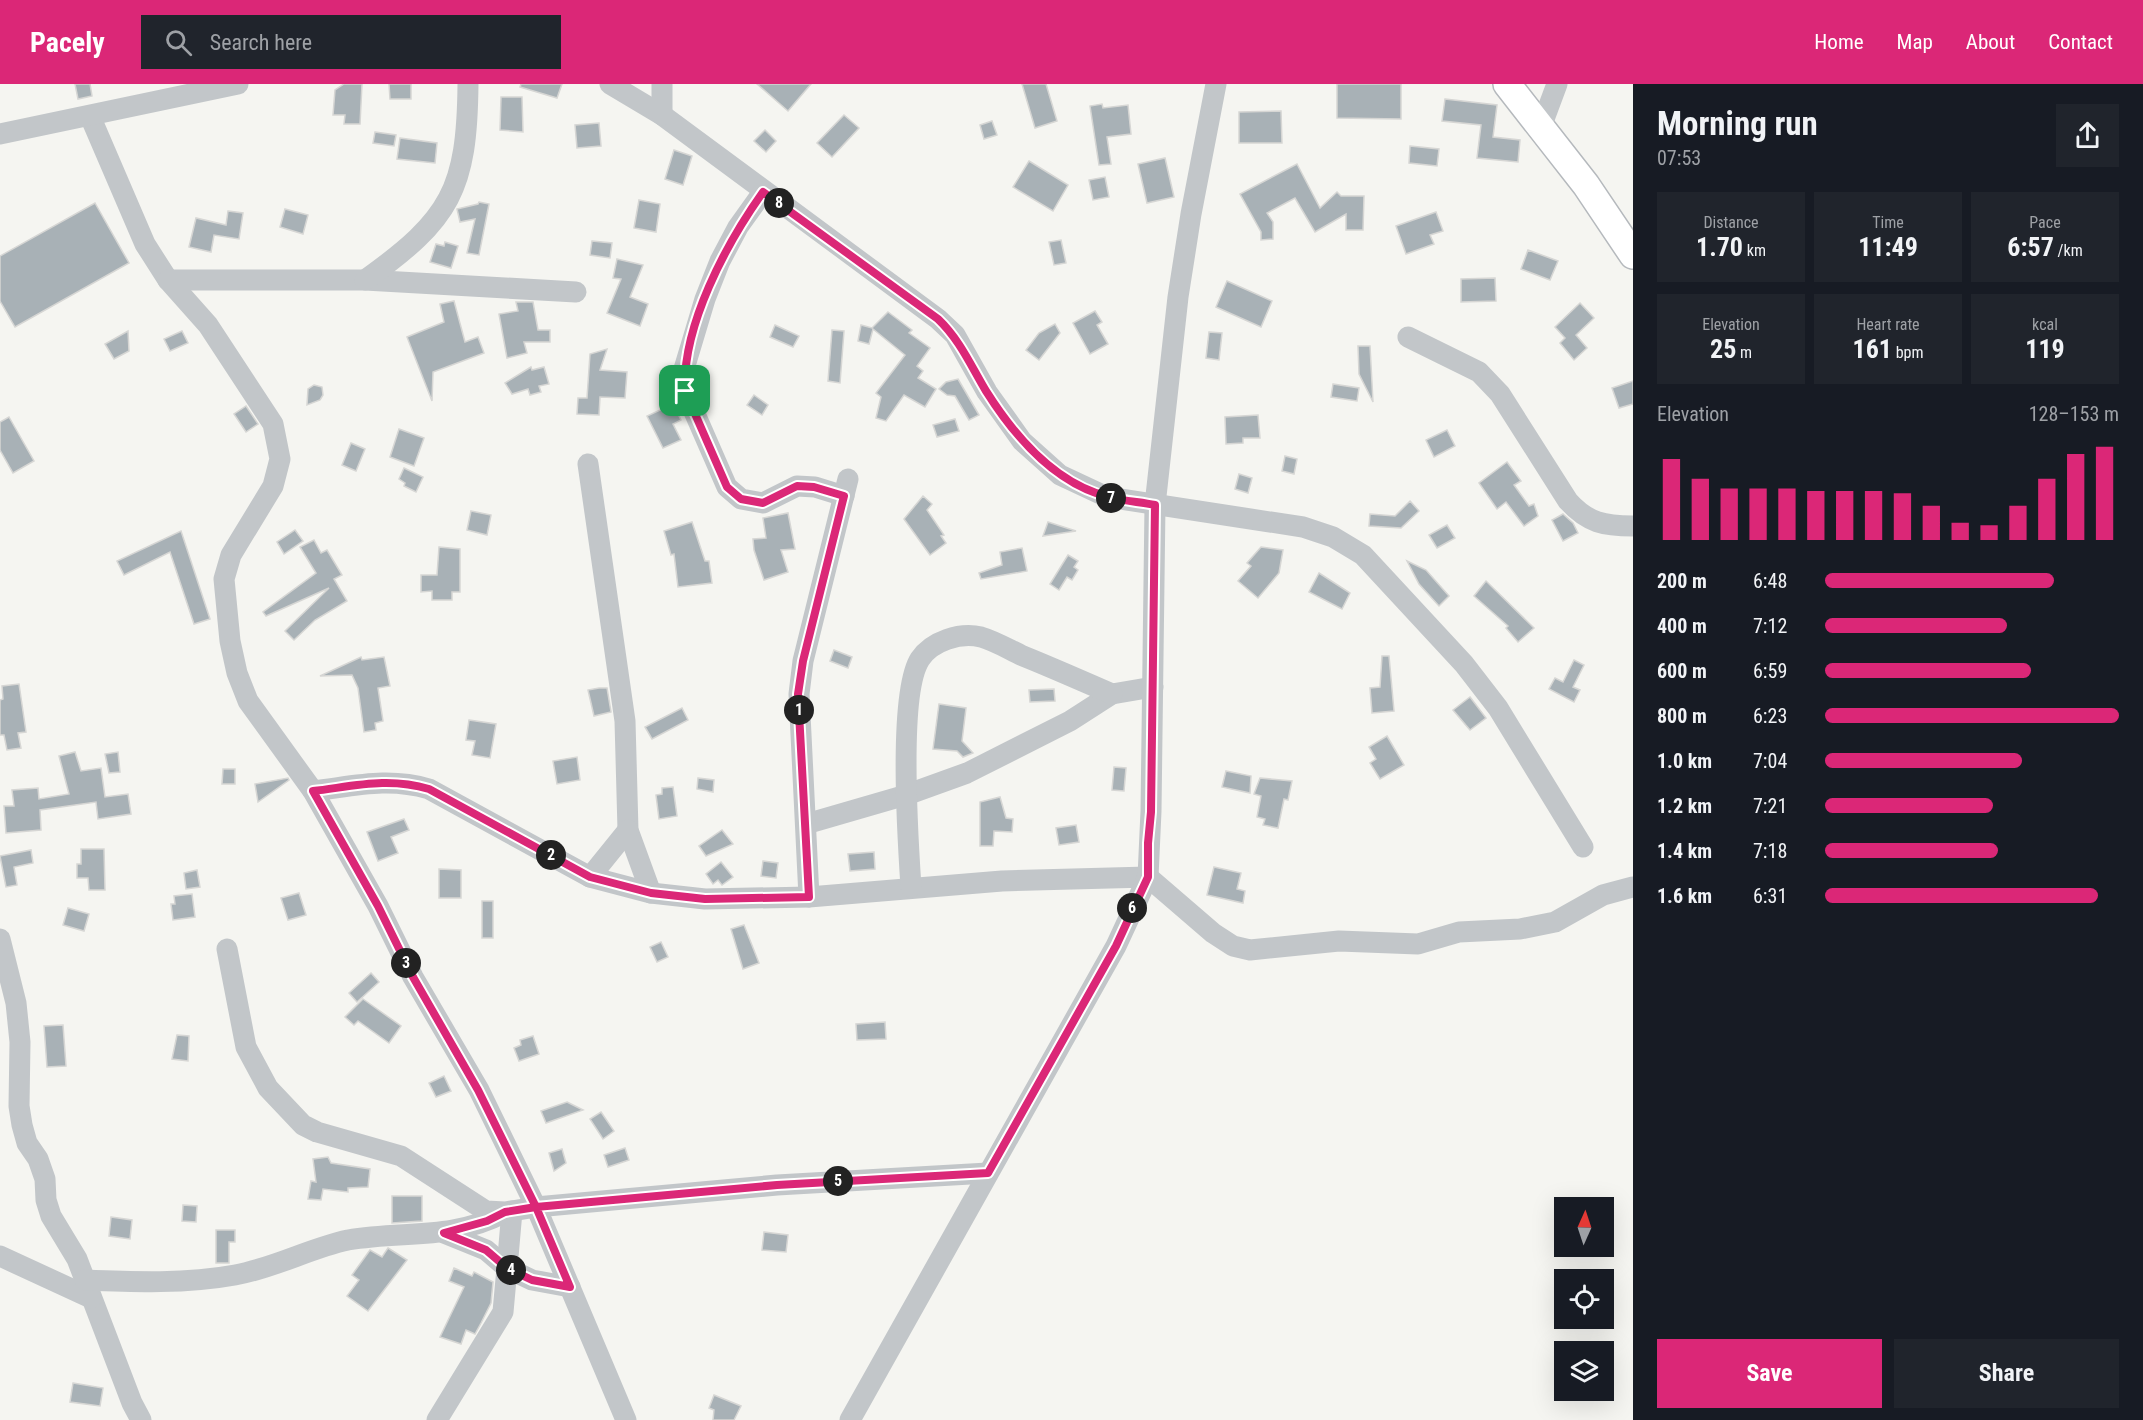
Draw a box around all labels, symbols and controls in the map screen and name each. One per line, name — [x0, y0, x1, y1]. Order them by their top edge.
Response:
search box — [141, 15, 561, 69]
text: Pacely — [30, 26, 105, 59]
icon: search — [162, 26, 195, 59]
text: Search here — [210, 30, 312, 55]
text: Home — [1814, 30, 1864, 54]
text: Map — [1897, 30, 1933, 54]
text: About — [1966, 30, 2015, 54]
text: Contact — [2048, 30, 2113, 54]
text: Morning run — [1657, 104, 1818, 143]
button: share — [2056, 104, 2119, 167]
text: 07:53 — [1657, 146, 1701, 170]
pin: 8 — [764, 188, 794, 218]
text: 8 — [775, 193, 783, 212]
text: Distance — [1703, 213, 1759, 232]
text: Time — [1872, 213, 1904, 232]
text: Pace — [2029, 213, 2061, 232]
text: 1.70 — [1696, 232, 1743, 262]
text: 11:49 — [1858, 232, 1918, 262]
text: 6:57 — [2007, 232, 2054, 262]
text: km — [1743, 241, 1766, 260]
text: /km — [2054, 241, 2083, 260]
text: Elevation — [1702, 315, 1760, 334]
text: Heart rate — [1856, 315, 1920, 334]
text: kcal — [2032, 315, 2058, 334]
text: 25 — [1710, 334, 1736, 364]
text: 161 — [1853, 334, 1892, 364]
text: 119 — [2025, 334, 2065, 364]
text: m — [1736, 343, 1752, 362]
text: bpm — [1892, 343, 1923, 362]
pin — [659, 365, 710, 416]
icon: arrive — [668, 374, 701, 407]
text: Elevation — [1657, 402, 1729, 426]
text: 128–153 m — [2029, 402, 2119, 426]
pin: 7 — [1096, 483, 1126, 513]
text: 7 — [1107, 488, 1115, 507]
text: 200 m — [1657, 569, 1707, 593]
text: 6:48 — [1753, 569, 1787, 593]
text: 400 m — [1657, 614, 1707, 638]
text: 7:12 — [1753, 614, 1787, 638]
text: 600 m — [1657, 659, 1707, 683]
text: 6:59 — [1753, 659, 1787, 683]
pin: 1 — [784, 695, 814, 725]
text: 1 — [795, 700, 803, 719]
text: 800 m — [1657, 704, 1707, 728]
text: 6:23 — [1753, 704, 1787, 728]
text: 1.0 km — [1657, 749, 1712, 773]
text: 7:04 — [1753, 749, 1787, 773]
text: 1.2 km — [1657, 794, 1712, 818]
text: 7:21 — [1753, 794, 1787, 818]
text: 1.4 km — [1657, 839, 1712, 863]
text: 7:18 — [1753, 839, 1787, 863]
pin: 2 — [536, 840, 566, 870]
text: 2 — [547, 845, 555, 864]
text: 1.6 km — [1657, 884, 1712, 908]
text: 6:31 — [1753, 884, 1787, 908]
pin: 6 — [1117, 893, 1147, 923]
text: 6 — [1128, 898, 1136, 917]
pin: 3 — [391, 948, 421, 978]
text: 3 — [402, 953, 410, 972]
pin: 5 — [823, 1166, 853, 1196]
text: 5 — [834, 1171, 842, 1190]
north arrow — [1554, 1197, 1614, 1257]
map controls — [1554, 1197, 1614, 1401]
pin: 4 — [496, 1255, 526, 1285]
text: 4 — [507, 1260, 515, 1279]
button: locate — [1554, 1269, 1614, 1329]
button: Save — [1657, 1339, 1882, 1408]
button: Share — [1894, 1339, 2119, 1408]
button: layers — [1554, 1341, 1614, 1401]

